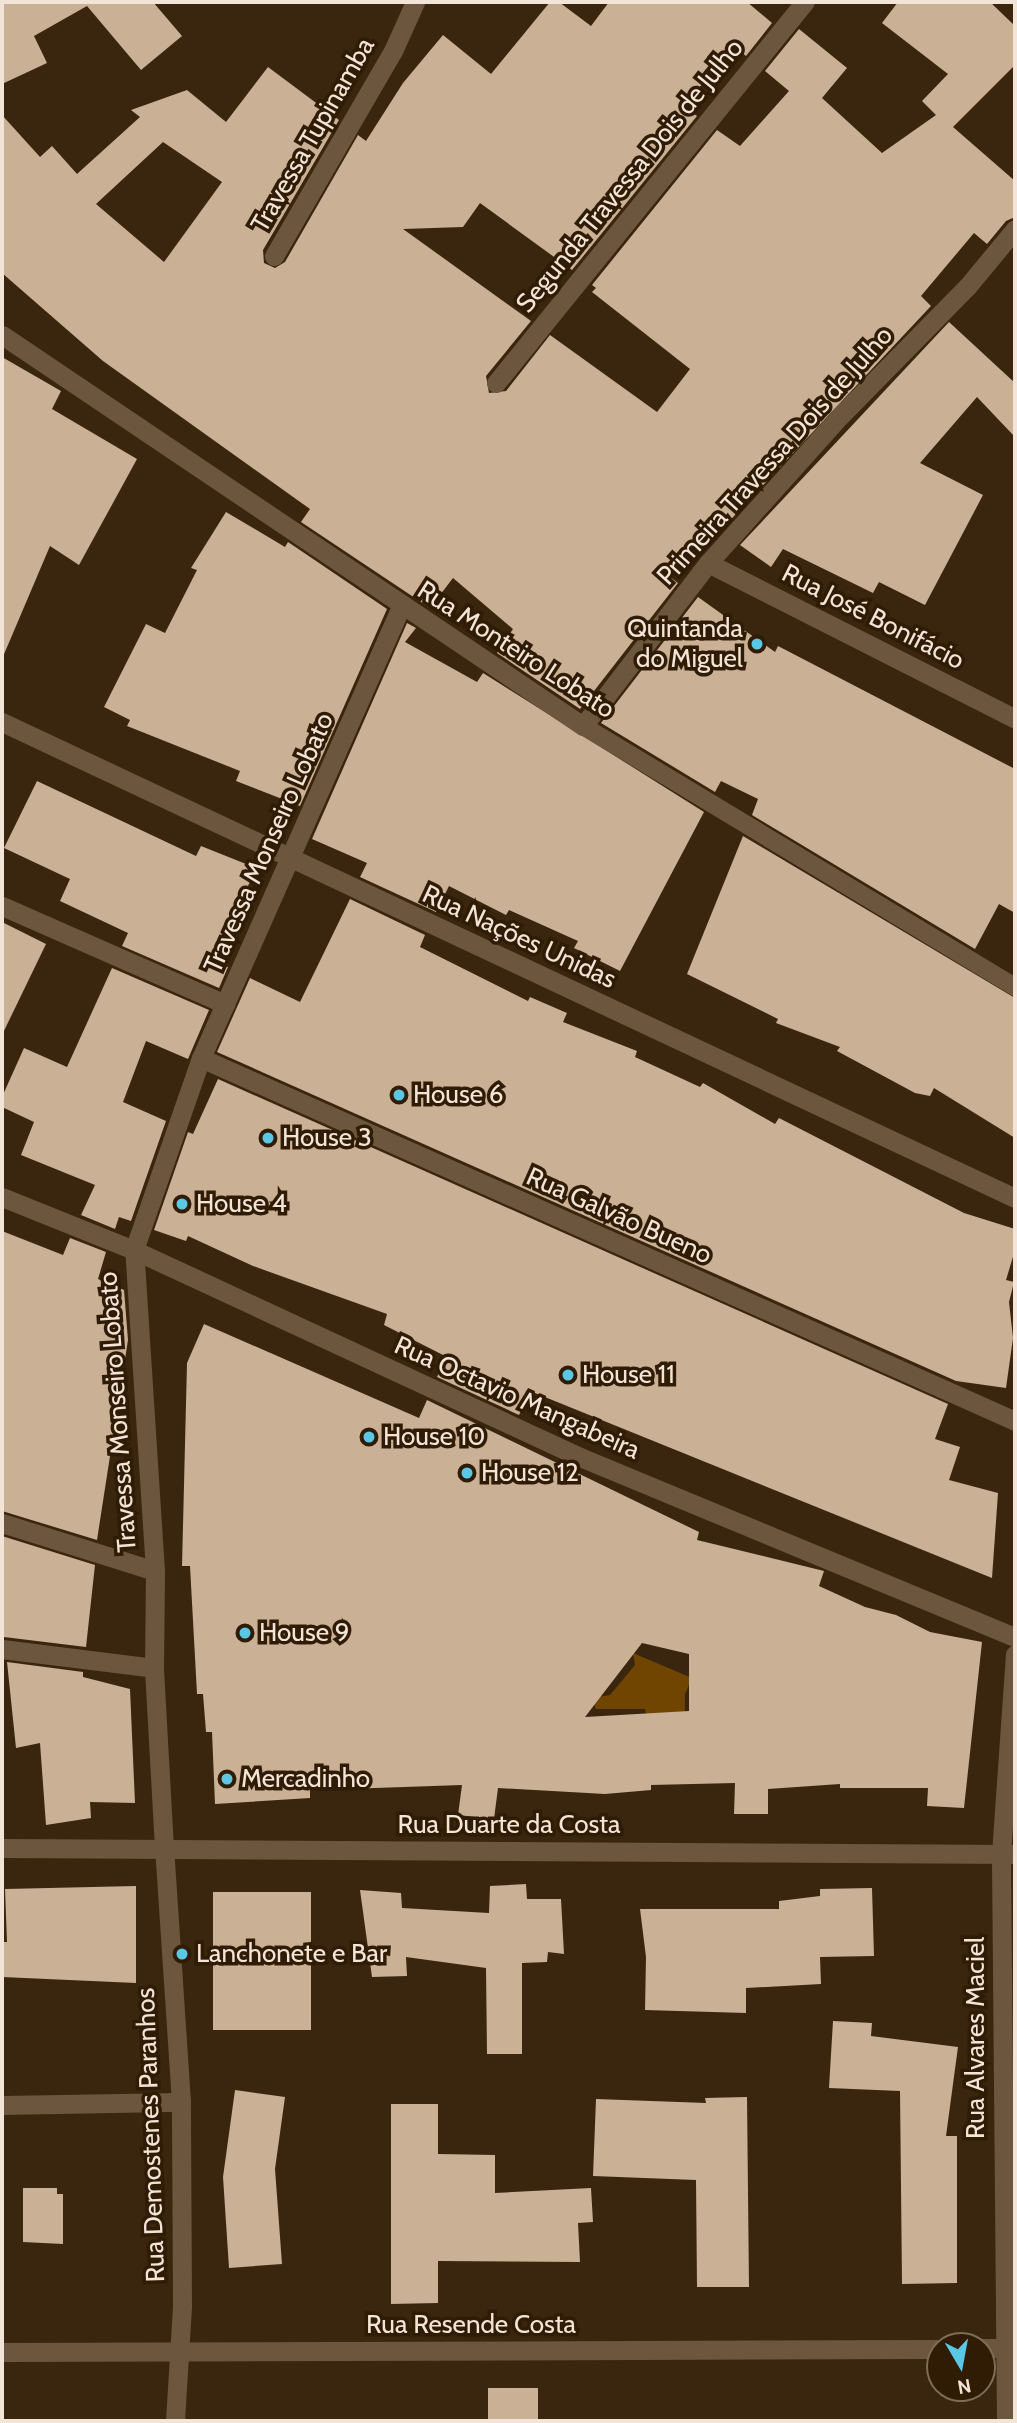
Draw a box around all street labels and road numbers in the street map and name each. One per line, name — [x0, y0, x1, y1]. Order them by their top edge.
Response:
street label: Travessa Tupinamba — [245, 32, 381, 238]
street label: Segunda Travessa Dois de Julho — [510, 33, 750, 319]
street label: Primeira Travessa Dois de Julho — [651, 320, 899, 592]
street label: Rua José Bonifácio — [777, 558, 969, 676]
street label: Rua Monteiro Lobato — [412, 575, 620, 725]
street label: Travessa Monseiro Lobato — [198, 708, 340, 978]
street label: Rua Nações Unidas — [417, 879, 621, 995]
street label: Rua Galvão Bueno — [521, 1161, 717, 1271]
street label: Travessa Monseiro Lobato — [93, 1271, 143, 1553]
street label: Rua Octavio Mangabeira — [389, 1330, 645, 1466]
street label: Rua Duarte da Costa — [398, 1809, 620, 1841]
street label: Rua Alvares Maciel — [960, 1937, 992, 2139]
street label: Rua Demostenes Paranhos — [130, 1987, 172, 2283]
street label: Rua Resende Costa — [366, 2309, 576, 2341]

